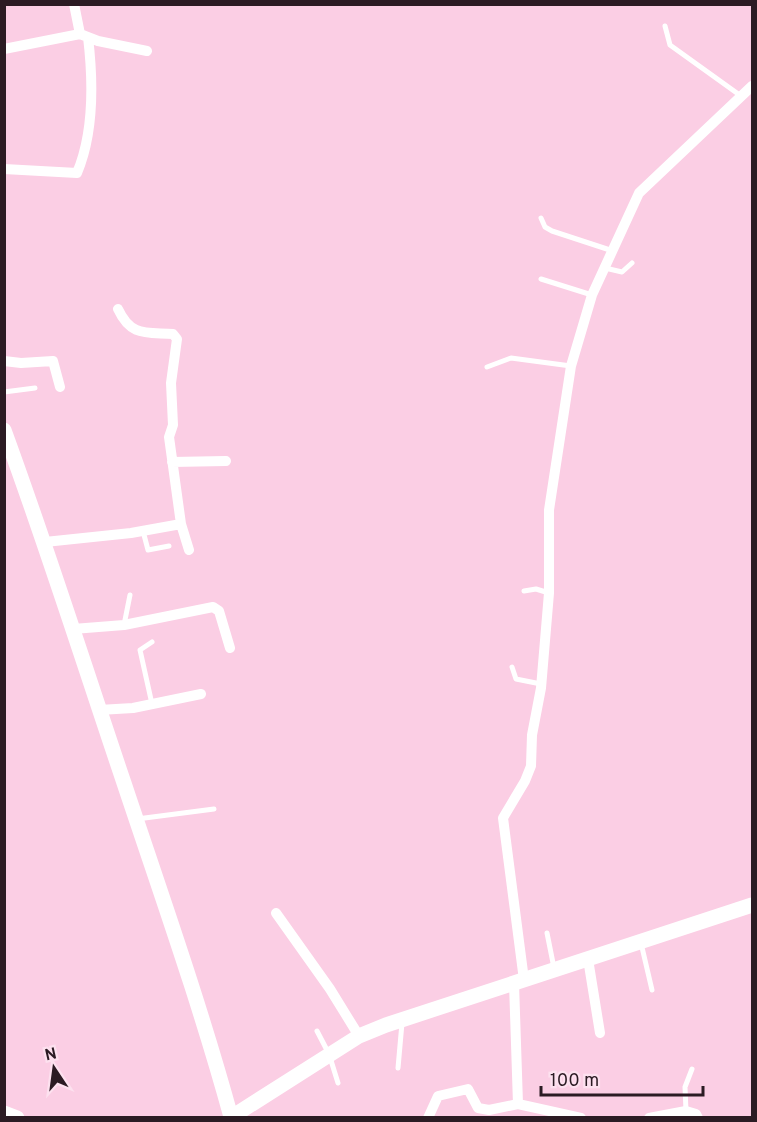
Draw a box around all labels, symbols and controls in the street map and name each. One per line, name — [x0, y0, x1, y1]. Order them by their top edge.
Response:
north arrow — [24, 1038, 84, 1098]
text: N — [43, 1044, 59, 1066]
scale bar — [541, 1059, 703, 1097]
text: 100 m — [550, 1070, 599, 1093]

